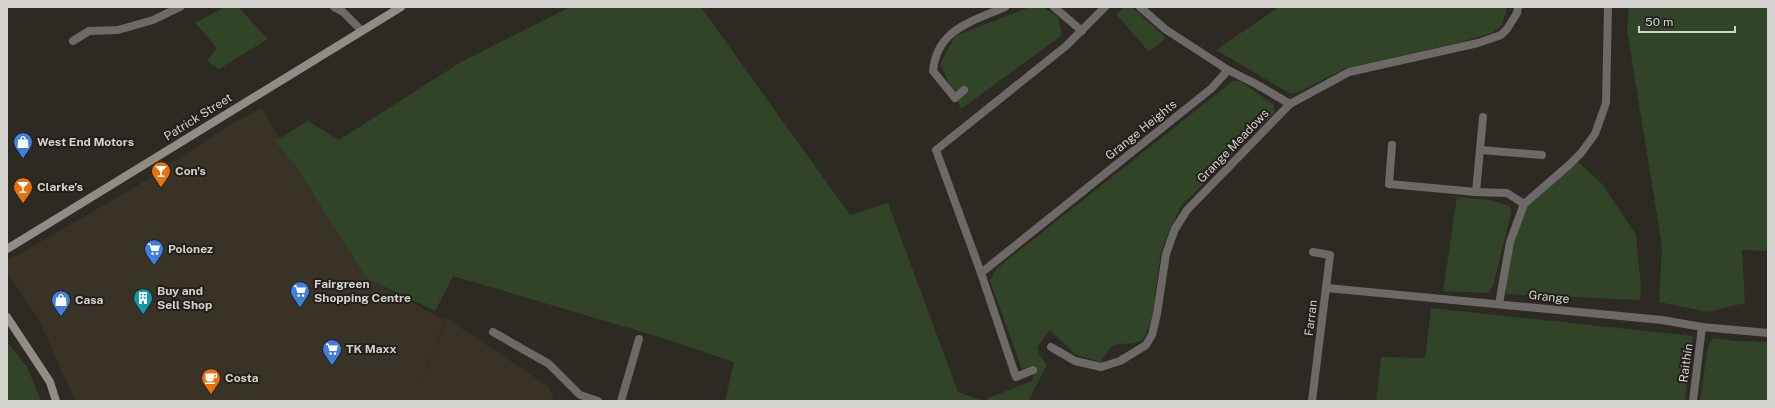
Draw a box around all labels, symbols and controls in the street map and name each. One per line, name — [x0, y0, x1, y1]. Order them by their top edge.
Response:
scale bar — [1639, 8, 1735, 34]
text: 50 m — [1645, 15, 1673, 29]
street label: Patrick Street — [161, 90, 235, 143]
street label: Grange Heights — [1103, 97, 1179, 163]
street label: Grange Meadows — [1194, 106, 1272, 186]
shop icon: West End Motors — [12, 131, 34, 159]
place label: West End Motors — [37, 135, 134, 149]
bar icon: Con's — [150, 160, 172, 188]
place label: Con's — [175, 164, 206, 178]
bar icon: Clarke’s — [12, 176, 34, 204]
place label: Clarke’s — [37, 180, 83, 194]
supermarket icon: Polonez — [143, 238, 165, 266]
place label: Polonez — [168, 242, 213, 256]
place label: Fairgreen Shopping Centre — [314, 277, 411, 305]
supermarket icon: Fairgreen Shopping Centre — [289, 280, 311, 308]
place label: Buy and Sell Shop — [157, 284, 212, 312]
building icon: Buy and Sell Shop — [132, 287, 154, 315]
street label: Grange — [1528, 288, 1570, 306]
shop icon: Casa — [50, 289, 72, 317]
place label: Casa — [75, 293, 104, 307]
street label: Farran — [1302, 299, 1320, 337]
supermarket icon: TK Maxx — [321, 338, 343, 366]
place label: TK Maxx — [346, 342, 396, 356]
street label: Raithín — [1676, 343, 1696, 383]
cafe icon: Costa — [200, 367, 222, 395]
place label: Costa — [225, 371, 259, 385]

